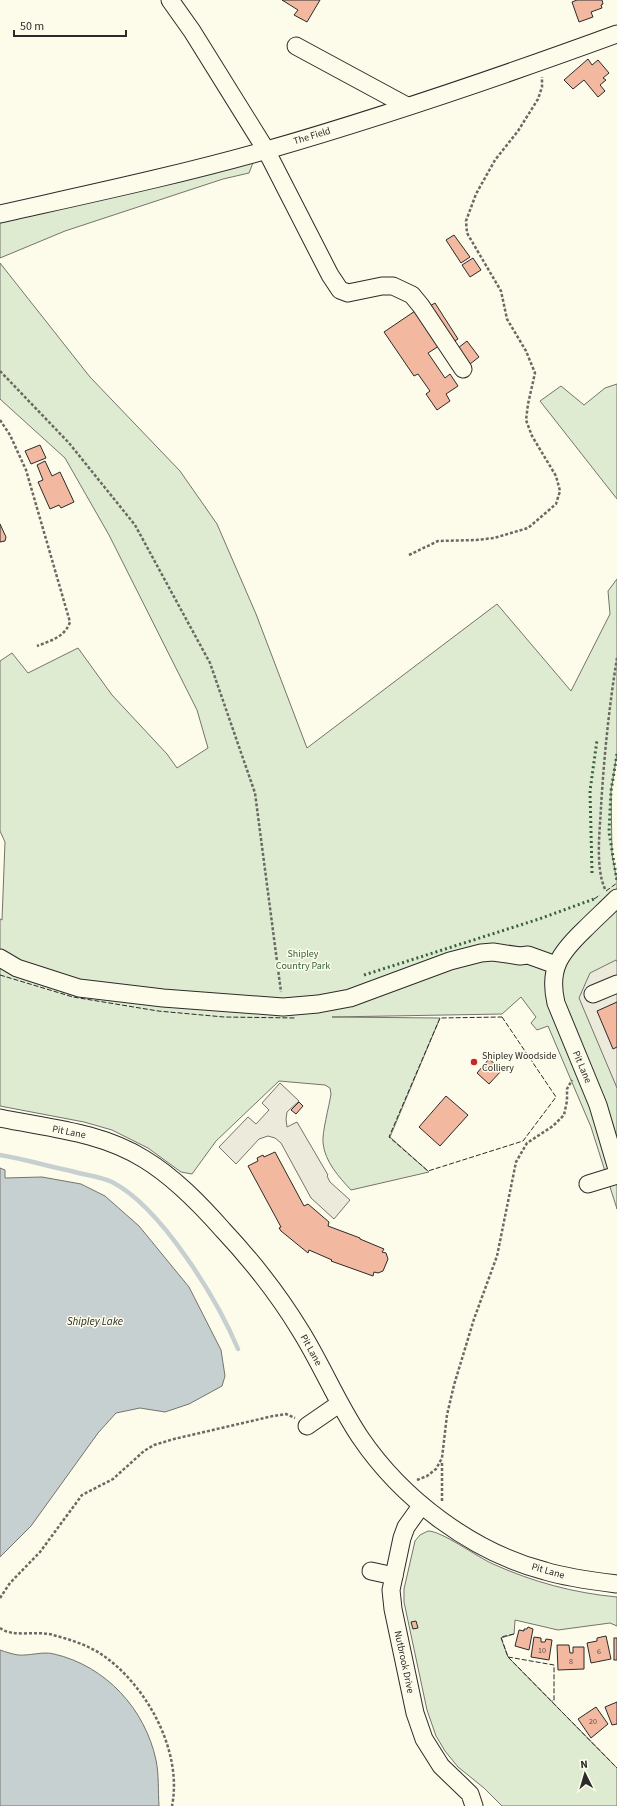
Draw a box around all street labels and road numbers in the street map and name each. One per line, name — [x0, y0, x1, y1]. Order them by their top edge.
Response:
street label: The Field — [292, 124, 332, 148]
street label: Pit Lane — [569, 1049, 595, 1085]
street label: Pit Lane — [51, 1122, 87, 1142]
street label: Pit Lane — [297, 1332, 325, 1368]
street label: Pit Lane — [530, 1560, 566, 1582]
street label: Nutbrook Drive — [391, 1629, 417, 1695]

